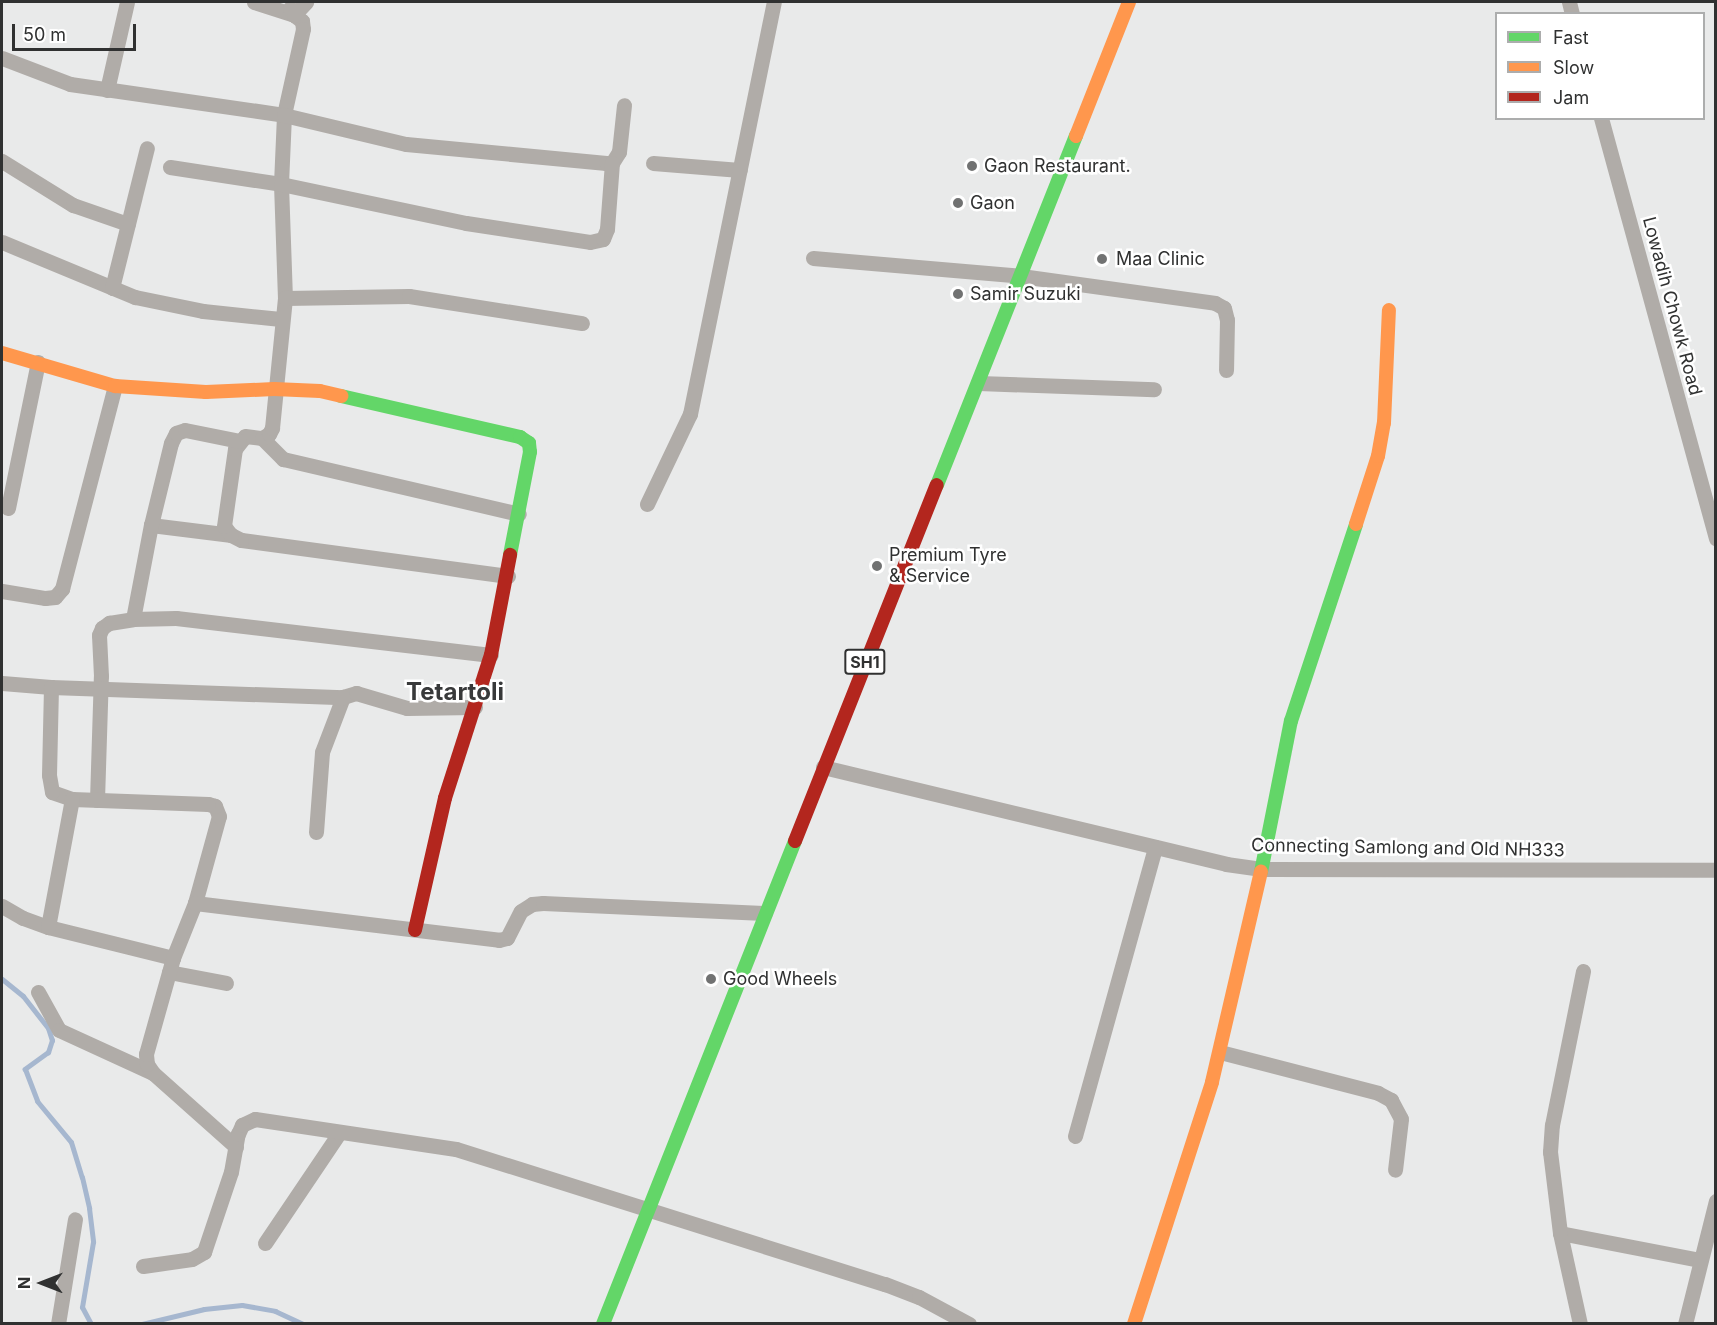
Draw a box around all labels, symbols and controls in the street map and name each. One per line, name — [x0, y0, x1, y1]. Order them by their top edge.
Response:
scale bar — [15, 12, 140, 50]
legend — [1495, 12, 1705, 120]
text: 50 m — [23, 24, 66, 45]
text: Fast — [1553, 27, 1589, 48]
text: Slow — [1553, 57, 1594, 78]
text: Jam — [1553, 87, 1589, 108]
place label: Gaon Restaurant. — [984, 155, 1131, 177]
marker: Gaon Restaurant. — [965, 159, 979, 173]
place label: Gaon — [970, 192, 1015, 214]
marker: Gaon — [951, 196, 965, 210]
street label: Lowadih Chowk Road — [1638, 214, 1706, 398]
place label: Maa Clinic — [1116, 248, 1205, 270]
marker: Maa Clinic — [1093, 250, 1111, 268]
place label: Samir Suzuki — [970, 283, 1081, 305]
marker: Samir Suzuki — [951, 287, 965, 301]
place label: Premium Tyre & Service — [889, 545, 1007, 588]
marker: Premium Tyre & Service — [870, 559, 884, 573]
road number: SH1 — [844, 649, 886, 675]
district label: Tetartoli — [406, 678, 504, 706]
street label: Connecting Samlong and Old NH333 — [1251, 834, 1565, 862]
place label: Good Wheels — [723, 968, 837, 990]
marker: Good Wheels — [704, 972, 718, 986]
north arrow — [12, 1253, 72, 1313]
text: N — [14, 1277, 34, 1289]

